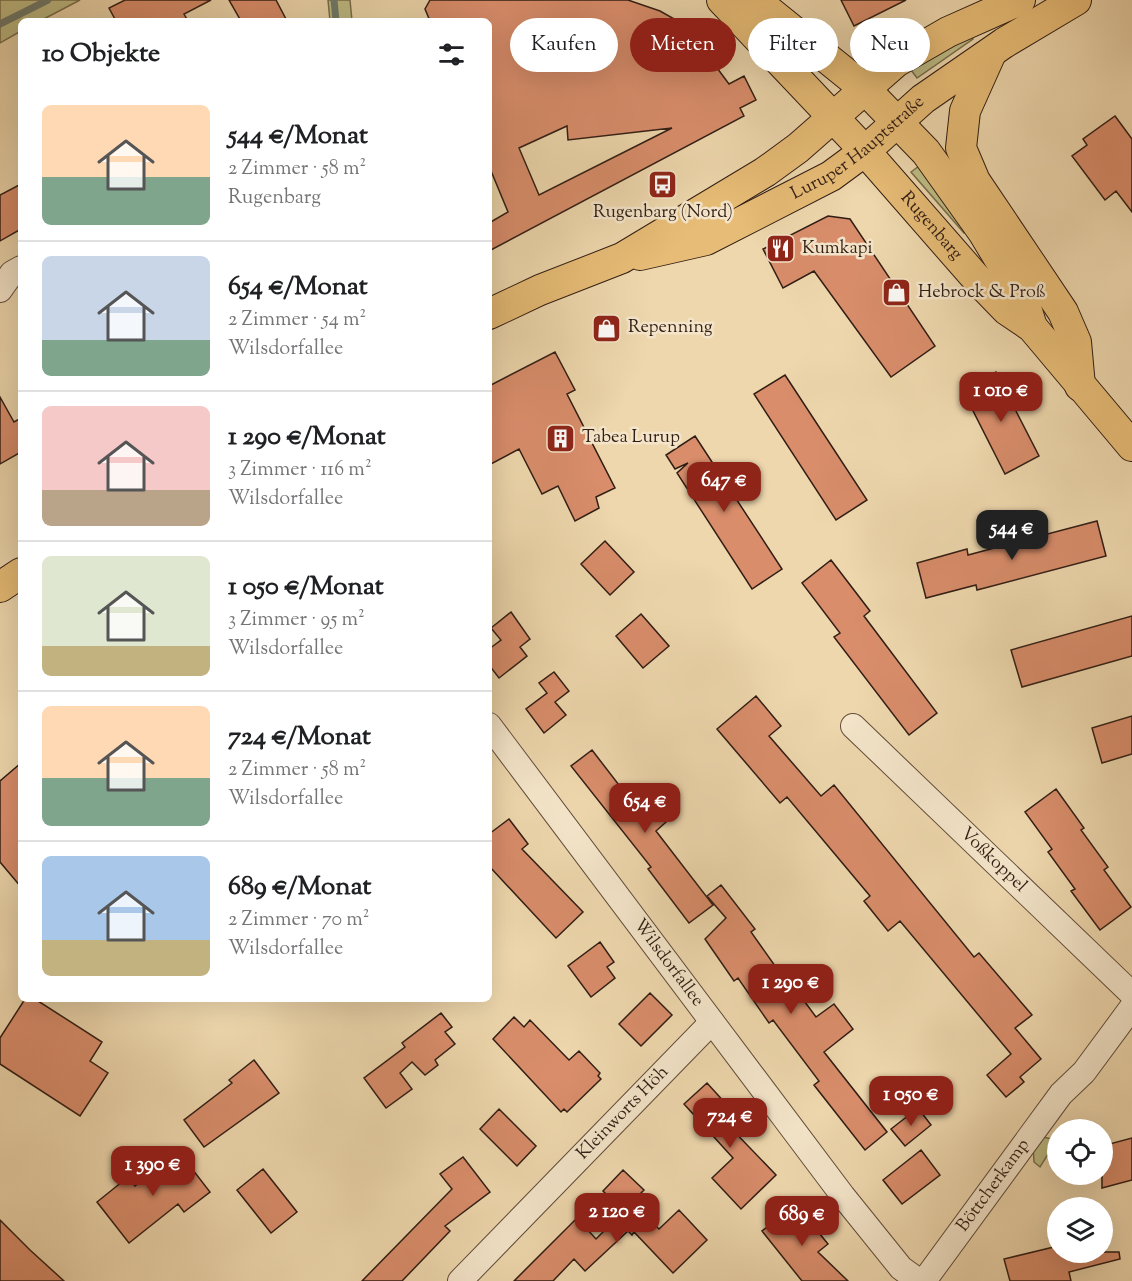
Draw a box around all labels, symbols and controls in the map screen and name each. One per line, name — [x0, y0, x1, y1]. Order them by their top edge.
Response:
chip: Kaufen — [510, 18, 618, 72]
chip: Mieten — [630, 18, 736, 72]
chip: Filter — [748, 18, 838, 72]
chip: Neu — [850, 18, 930, 72]
text: 10 Objekte — [42, 36, 160, 73]
icon: filters — [435, 38, 468, 71]
street label: Luruper Hauptstraße — [787, 90, 931, 207]
text: 544 €/Monat — [228, 118, 368, 155]
icon: home — [90, 129, 162, 201]
text: 2 Zimmer · 58 m² — [228, 155, 366, 184]
bus stop icon: Rugenbarg (Nord) — [647, 168, 679, 200]
text: Rugenbarg — [228, 184, 321, 213]
street label: Rugenbarg — [893, 186, 968, 267]
place label: Rugenbarg (Nord) — [593, 200, 733, 226]
restaurant icon: Kumkapi — [765, 233, 797, 265]
place label: Kumkapi — [802, 236, 873, 262]
text: 654 €/Monat — [228, 269, 368, 306]
shop icon: Hebrock & Proß — [881, 277, 913, 309]
icon: home — [90, 280, 162, 352]
place label: Hebrock & Proß — [918, 280, 1045, 306]
text: 2 Zimmer · 54 m² — [228, 306, 366, 335]
shop icon: Repenning — [591, 312, 623, 344]
place label: Repenning — [628, 315, 713, 341]
text: Wilsdorfallee — [228, 335, 343, 364]
pin: 1 010 € — [946, 372, 1056, 423]
text: 1 010 € — [973, 377, 1029, 406]
text: 1 290 €/Monat — [228, 419, 386, 456]
building icon: Tabea Lurup — [545, 422, 577, 454]
place label: Tabea Lurup — [582, 425, 680, 451]
icon: home — [90, 430, 162, 502]
text: 3 Zimmer · 116 m² — [228, 456, 372, 485]
pin: 647 € — [682, 462, 766, 513]
text: 647 € — [701, 467, 747, 496]
text: Wilsdorfallee — [228, 485, 343, 514]
pin: 544 € — [970, 510, 1054, 561]
text: 544 € — [990, 515, 1034, 544]
text: 1 050 €/Monat — [228, 569, 384, 606]
icon: home — [90, 580, 162, 652]
text: 3 Zimmer · 95 m² — [228, 606, 365, 635]
text: Wilsdorfallee — [228, 635, 343, 664]
text: 724 €/Monat — [228, 719, 371, 756]
icon: home — [90, 730, 162, 802]
text: 2 Zimmer · 58 m² — [228, 756, 366, 785]
pin: 654 € — [603, 783, 687, 834]
text: Wilsdorfallee — [228, 785, 343, 814]
text: 654 € — [623, 788, 667, 817]
street label: Voßkoppel — [953, 822, 1032, 899]
text: 689 €/Monat — [228, 869, 371, 906]
icon: home — [90, 880, 162, 952]
text: 2 Zimmer · 70 m² — [228, 906, 370, 935]
street label: Wilsdorfallee — [626, 914, 710, 1013]
text: Wilsdorfallee — [228, 935, 343, 964]
pin: 1 290 € — [736, 964, 846, 1015]
text: 1 290 € — [762, 969, 820, 998]
street label: Kleinworts Höh — [571, 1060, 676, 1166]
pin: 1 050 € — [856, 1076, 966, 1127]
text: 1 050 € — [883, 1081, 939, 1110]
pin: 724 € — [688, 1098, 772, 1149]
text: 724 € — [707, 1103, 753, 1132]
map controls — [1047, 1119, 1113, 1263]
button: locate — [1047, 1119, 1113, 1185]
street label: Böttcherkamp — [951, 1134, 1037, 1238]
pin: 1 390 € — [98, 1146, 208, 1197]
text: 1 390 € — [125, 1151, 181, 1180]
pin: 2 120 € — [562, 1193, 672, 1244]
pin: 689 € — [760, 1196, 844, 1247]
button: layers — [1047, 1197, 1113, 1263]
text: 2 120 € — [589, 1198, 645, 1227]
text: 689 € — [779, 1201, 825, 1230]

